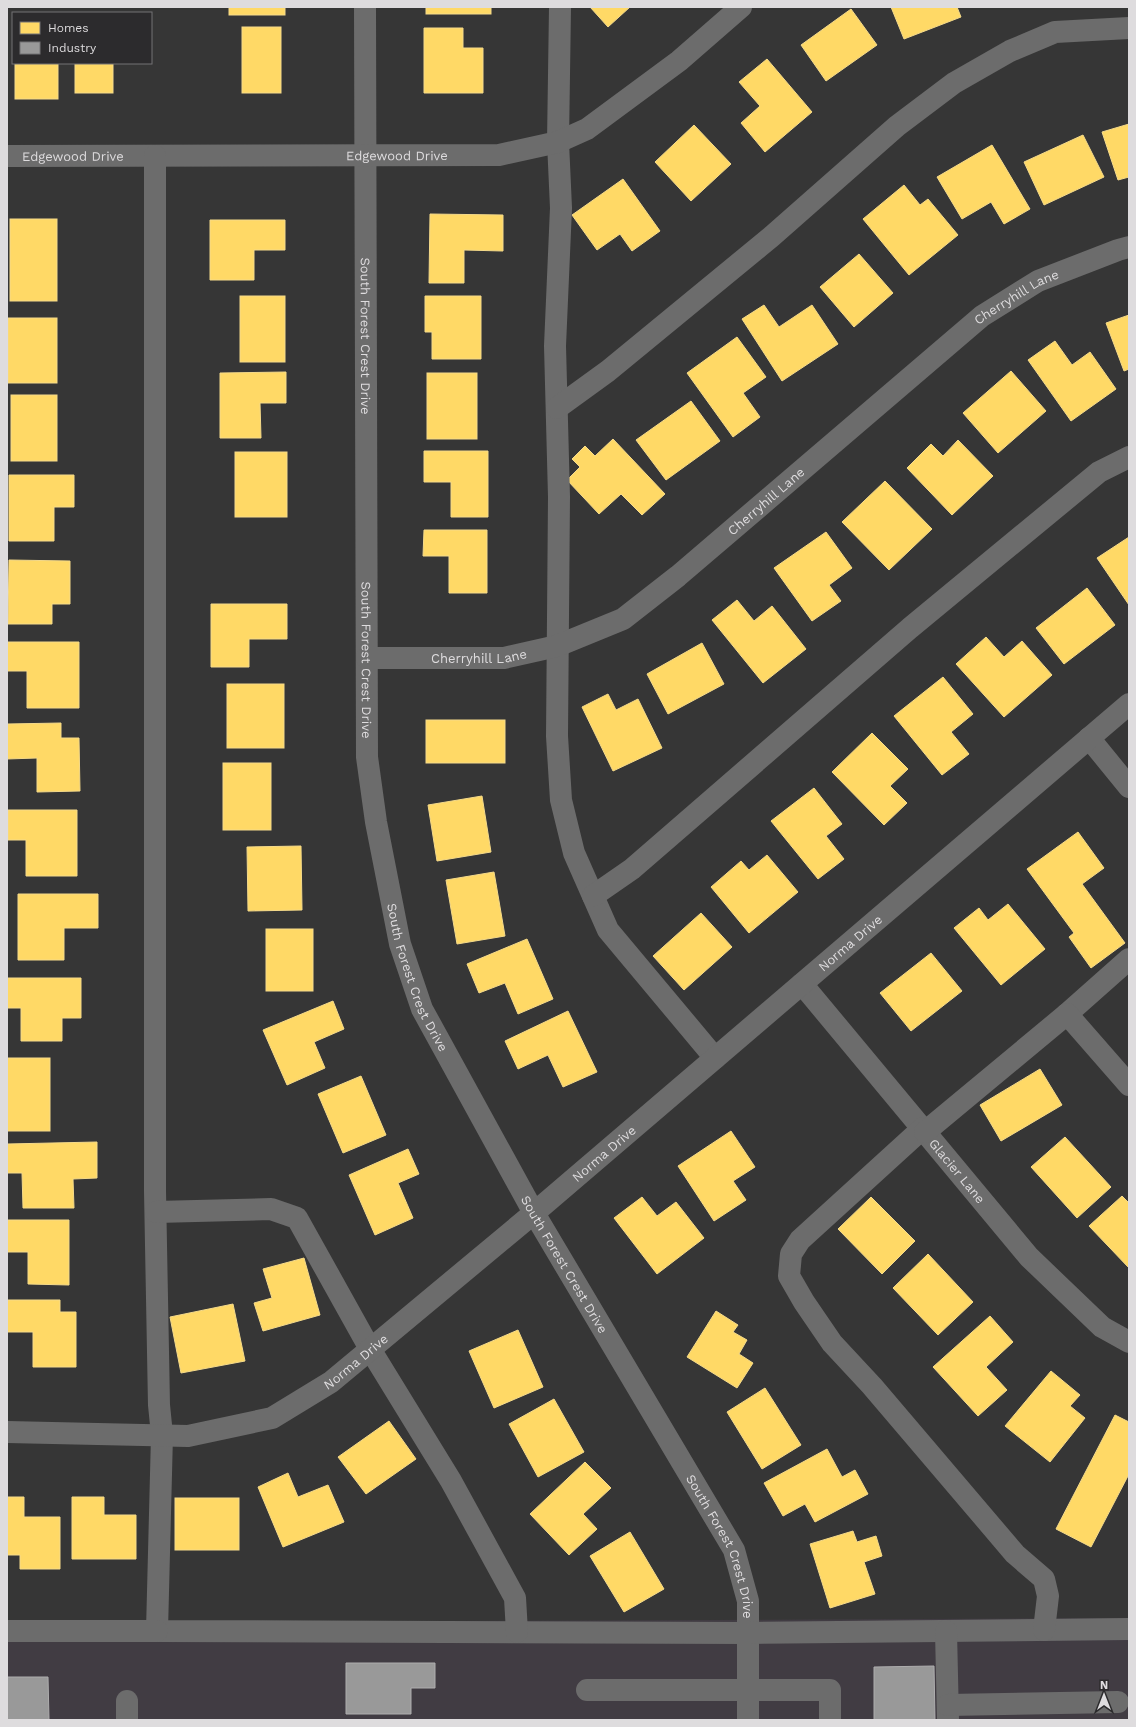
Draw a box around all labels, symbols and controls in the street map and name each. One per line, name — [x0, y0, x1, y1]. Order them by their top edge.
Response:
legend — [12, 12, 152, 64]
text: Homes — [48, 21, 89, 35]
text: Industry — [48, 41, 97, 55]
street label: Edgewood Drive — [22, 148, 124, 163]
street label: Edgewood Drive — [346, 148, 448, 163]
street label: South Forest Crest Drive — [358, 257, 374, 415]
street label: Cherryhill Lane — [971, 266, 1061, 327]
street label: Cherryhill Lane — [724, 464, 807, 538]
street label: South Forest Crest Drive — [359, 581, 374, 739]
street label: Cherryhill Lane — [431, 646, 528, 666]
street label: South Forest Crest Drive — [385, 902, 451, 1054]
street label: Norma Drive — [815, 911, 885, 974]
street label: Norma Drive — [569, 1122, 639, 1185]
street label: Glacier Lane — [926, 1136, 988, 1206]
street label: South Forest Crest Drive — [518, 1193, 611, 1336]
street label: Norma Drive — [321, 1331, 391, 1392]
street label: South Forest Crest Drive — [683, 1472, 756, 1619]
north arrow — [1084, 1675, 1124, 1715]
text: N — [1100, 1679, 1108, 1692]

